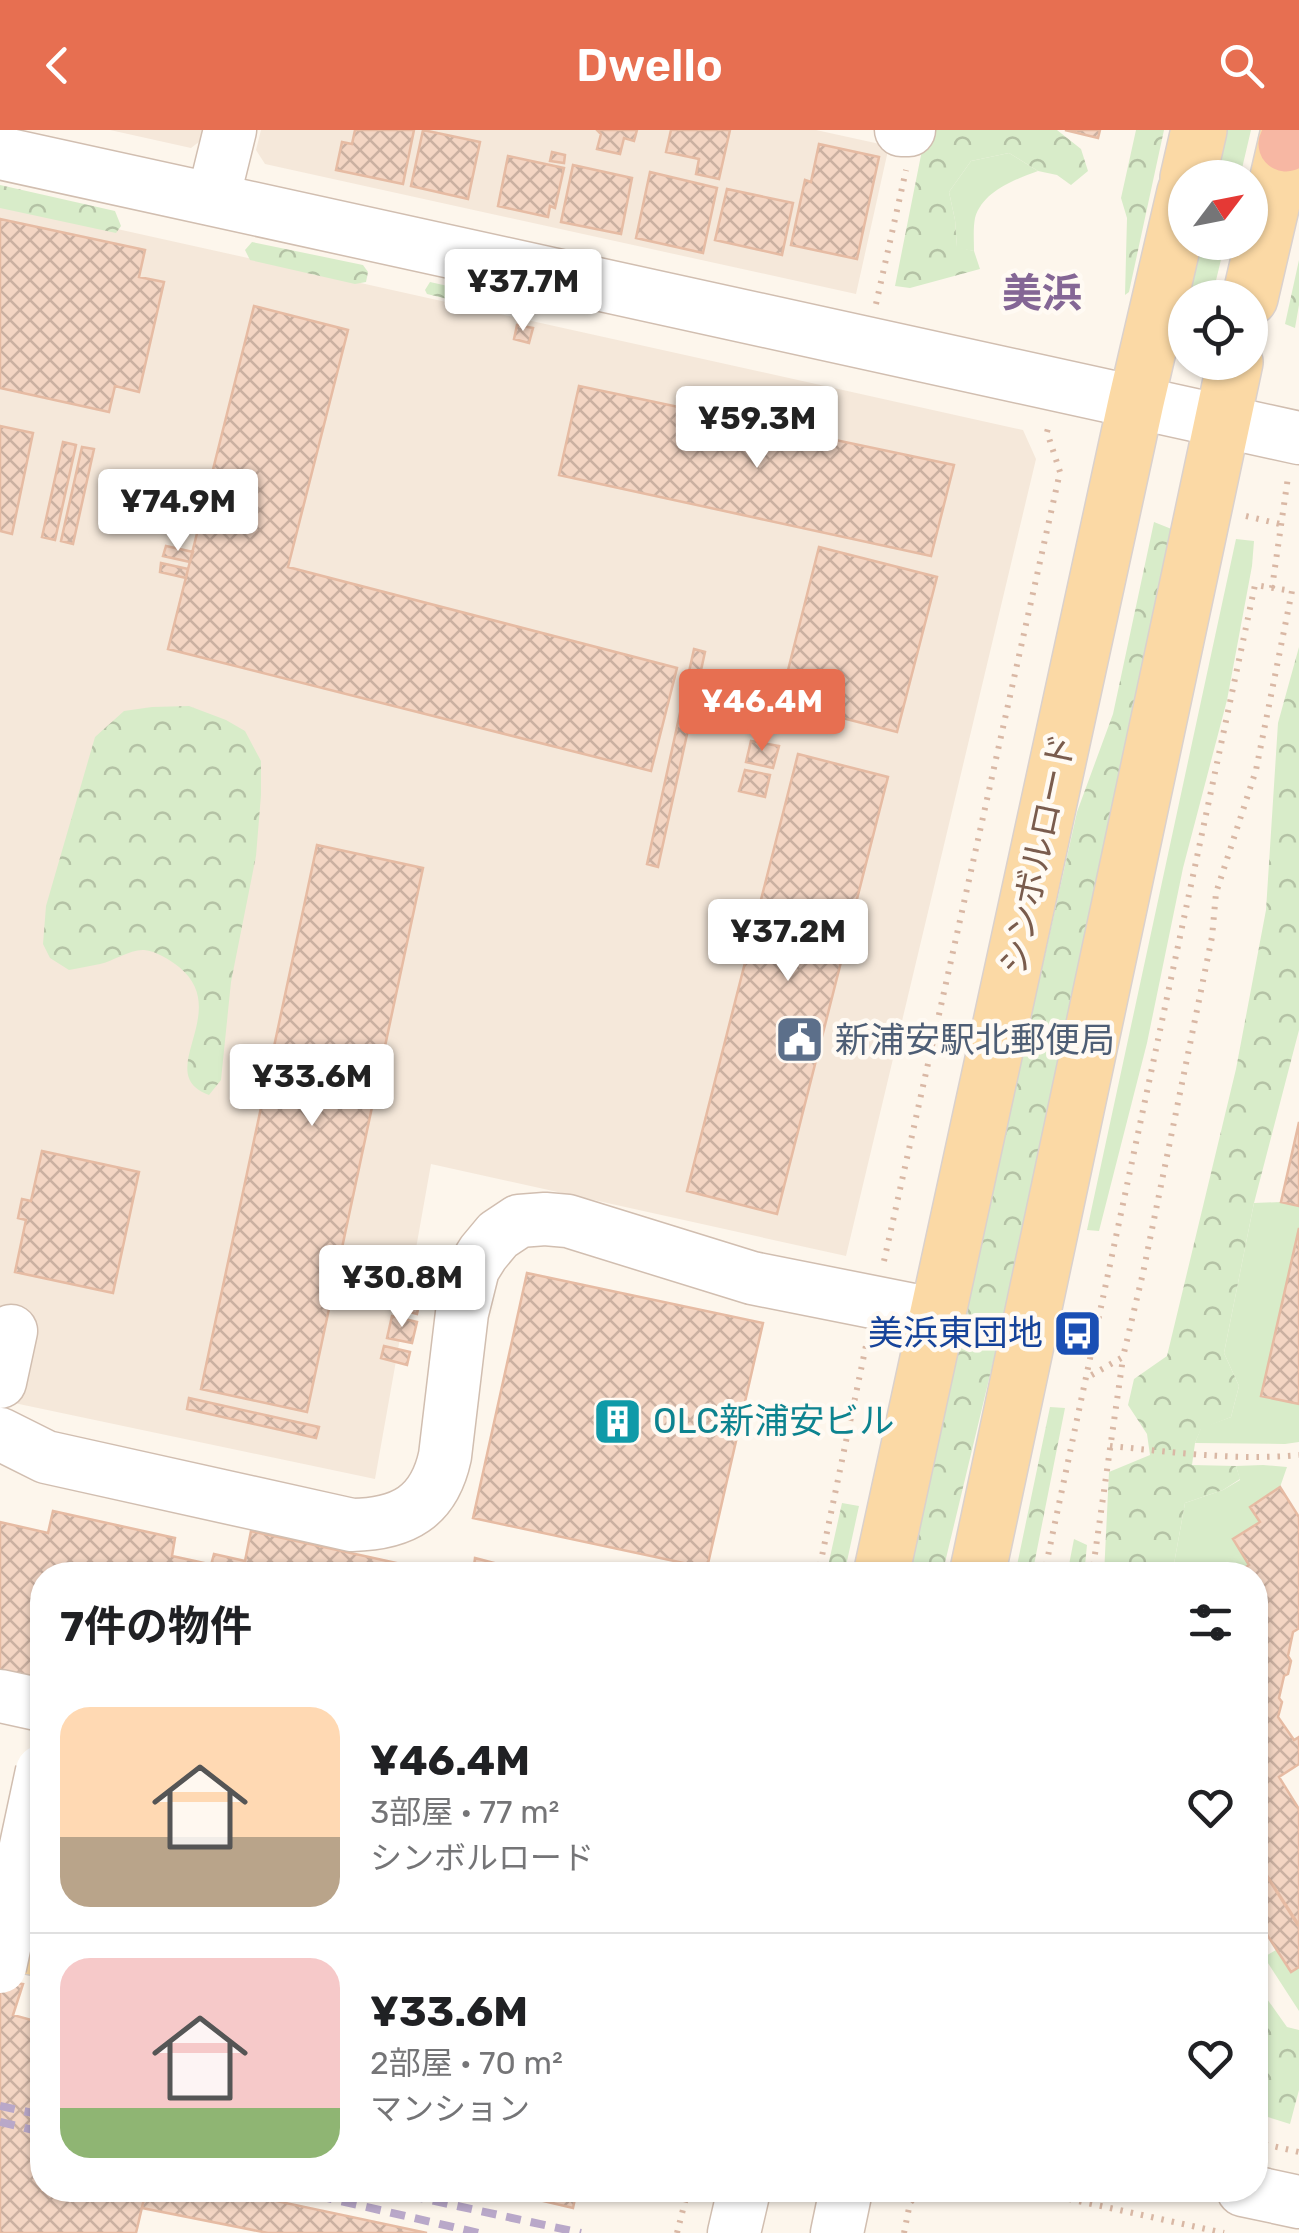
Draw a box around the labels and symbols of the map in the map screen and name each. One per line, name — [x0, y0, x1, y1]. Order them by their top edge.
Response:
north arrow — [1168, 160, 1268, 260]
pin: ¥37.7M — [442, 249, 604, 334]
district label: 美浜 — [1002, 270, 1082, 317]
pin: ¥59.3M — [676, 386, 838, 471]
pin: ¥74.9M — [97, 469, 259, 554]
pin: ¥46.4M — [681, 669, 843, 754]
street label: シンボルロード — [992, 730, 1084, 978]
pin: ¥37.2M — [707, 899, 869, 984]
public building icon: 新浦安駅北郵便局 — [774, 1014, 826, 1066]
place label: 新浦安駅北郵便局 — [835, 1019, 1115, 1061]
pin: ¥33.6M — [231, 1044, 393, 1129]
pin: ¥30.8M — [321, 1245, 483, 1330]
bus stop icon: 美浜東団地 — [1052, 1307, 1104, 1359]
place label: 美浜東団地 — [868, 1312, 1043, 1354]
building icon: OLC新浦安ビル — [592, 1395, 644, 1447]
place label: OLC新浦安ビル — [653, 1400, 894, 1442]

